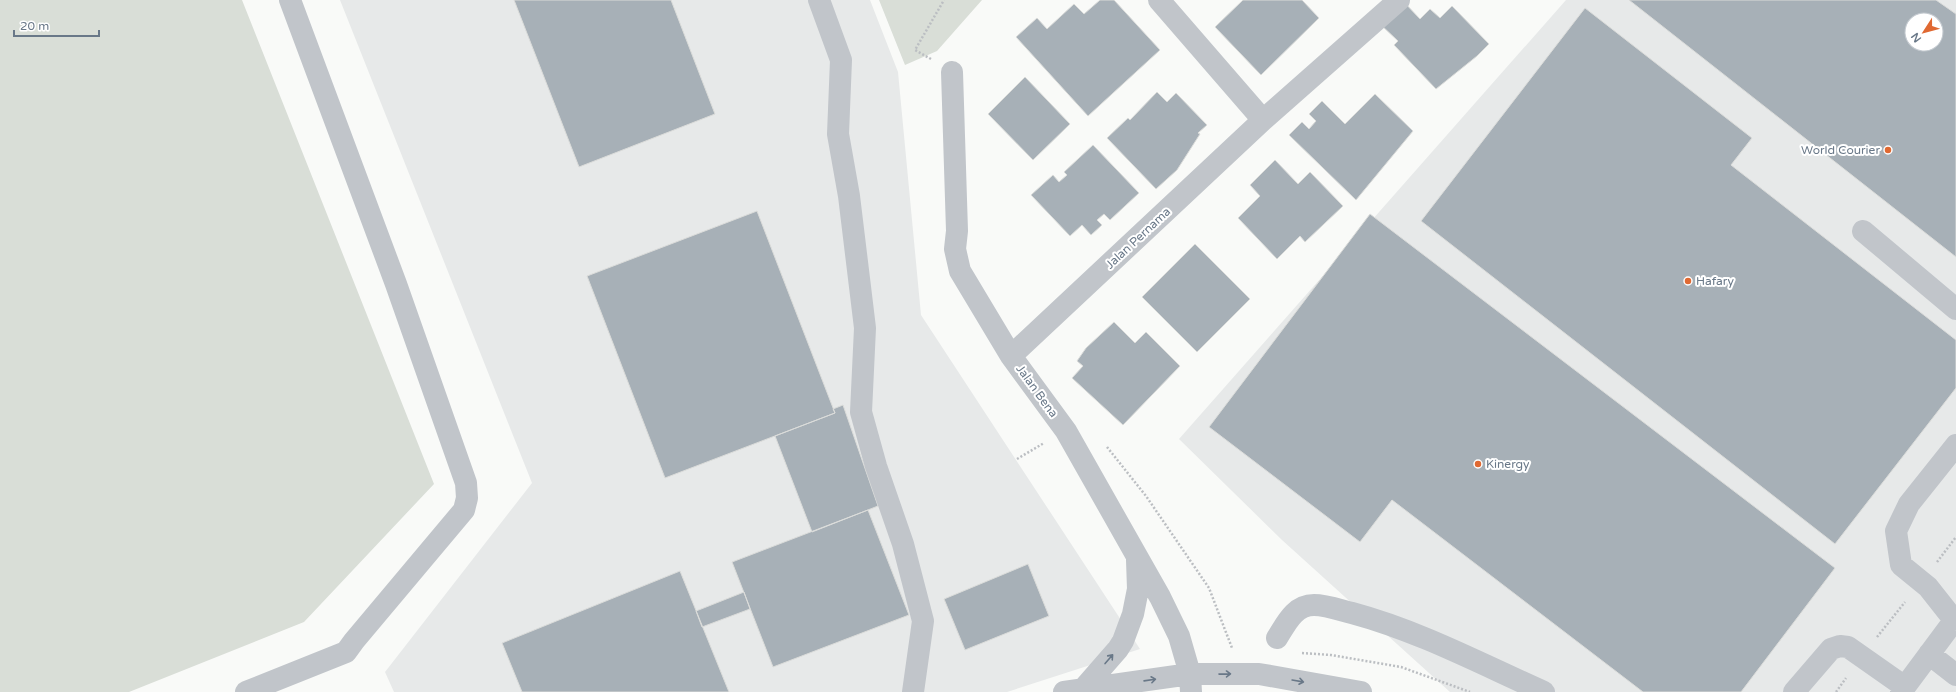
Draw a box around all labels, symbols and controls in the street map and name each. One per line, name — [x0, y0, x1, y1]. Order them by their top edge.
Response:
scale bar — [14, 12, 99, 38]
north arrow — [1904, 12, 1944, 52]
text: 20 m — [20, 19, 49, 33]
text: N — [1908, 30, 1924, 45]
place label: World Courier — [1801, 143, 1880, 157]
marker: World Courier — [1883, 145, 1893, 155]
street label: Jalan Pernama — [1103, 204, 1173, 272]
place label: Hafary — [1696, 274, 1734, 288]
marker: Hafary — [1683, 276, 1693, 286]
street label: Jalan Bena — [1013, 362, 1061, 420]
place label: Kinergy — [1486, 457, 1530, 471]
marker: Kinergy — [1473, 459, 1483, 469]
one-way arrow — [1105, 654, 1114, 664]
one-way arrow — [1218, 670, 1231, 678]
one-way arrow — [1143, 676, 1156, 684]
one-way arrow — [1291, 677, 1304, 685]

